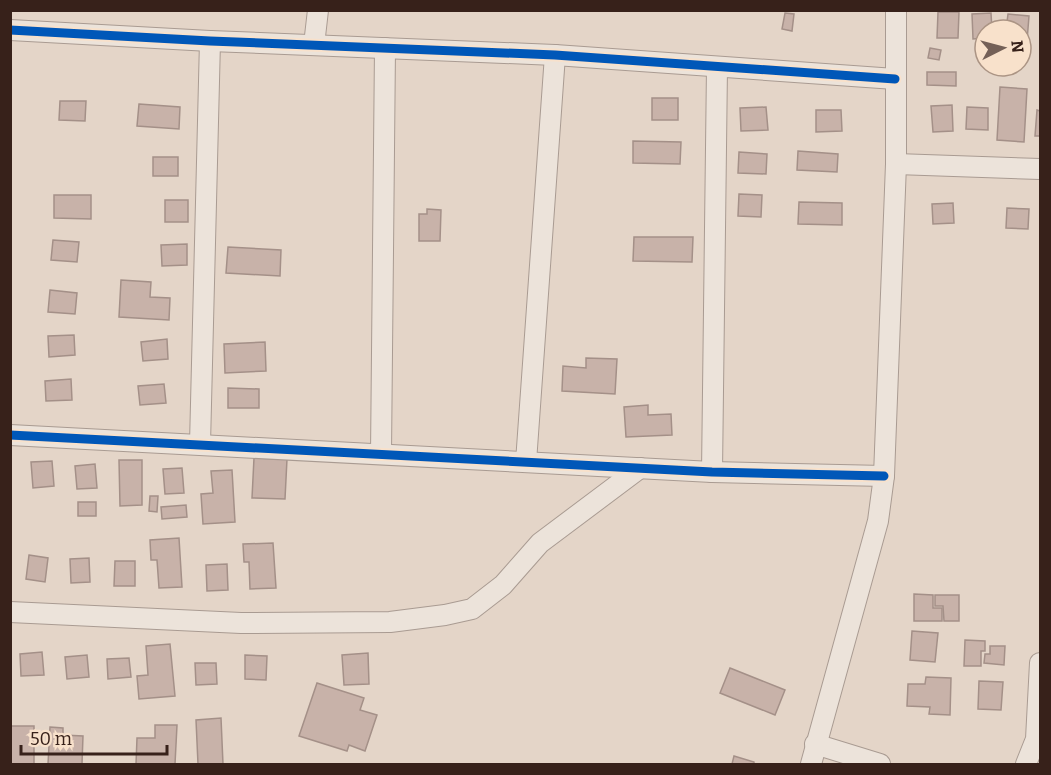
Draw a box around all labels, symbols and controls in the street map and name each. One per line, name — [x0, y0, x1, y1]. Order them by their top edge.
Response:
north arrow — [973, 18, 1033, 78]
text: N — [1007, 39, 1028, 54]
scale bar — [21, 718, 166, 756]
text: 50 m — [30, 728, 72, 750]

